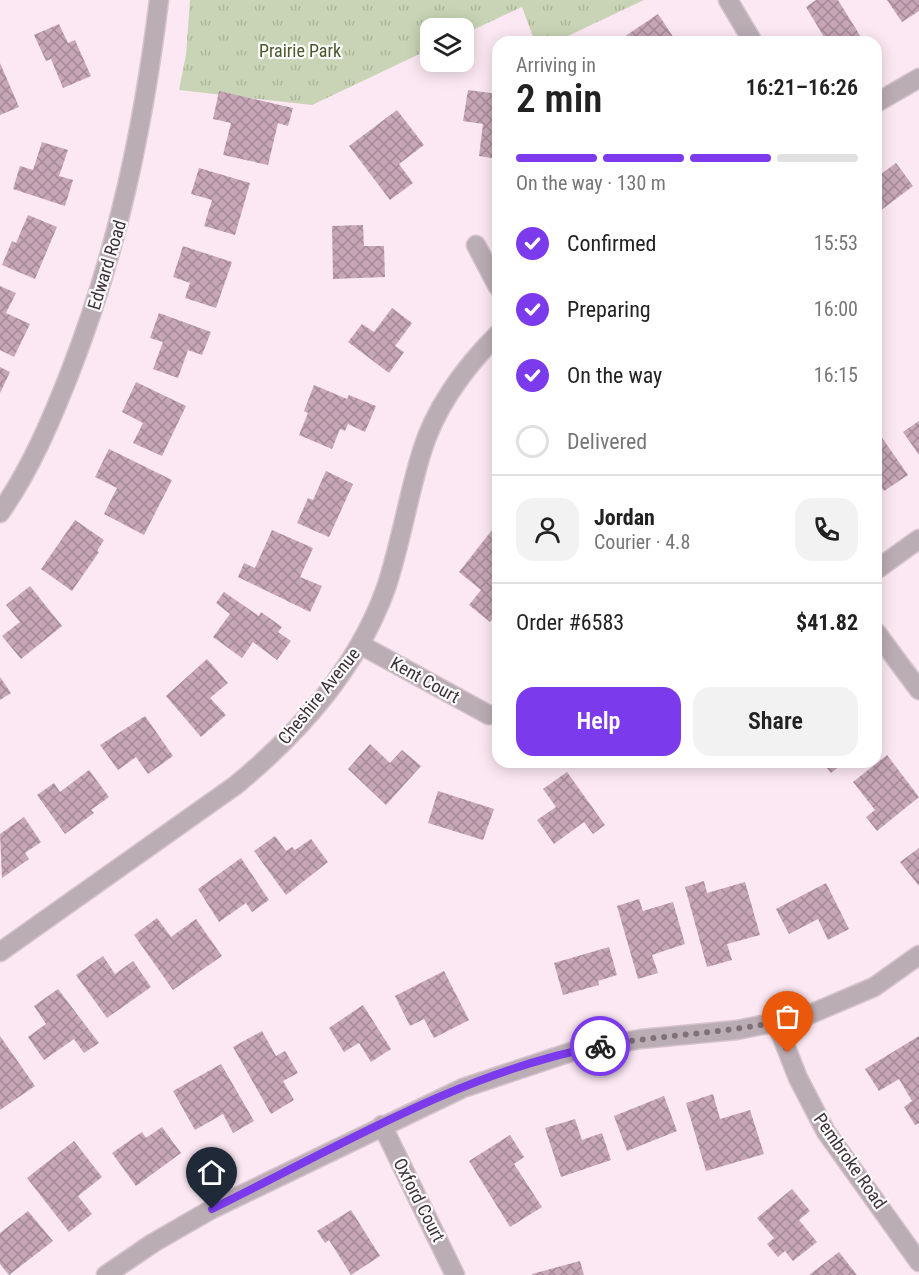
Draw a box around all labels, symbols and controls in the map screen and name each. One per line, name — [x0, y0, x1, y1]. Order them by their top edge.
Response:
map controls — [420, 18, 474, 72]
button: layers — [420, 18, 474, 72]
park label: Prairie Park — [259, 40, 341, 61]
text: Arriving in — [516, 53, 596, 77]
text: 16:21–16:26 — [746, 75, 858, 100]
text: 2 min — [516, 76, 602, 122]
text: On the way · 130 m — [516, 171, 666, 195]
street label: Edward Road — [83, 218, 130, 312]
icon: check — [516, 227, 549, 260]
text: Confirmed — [567, 231, 656, 256]
text: 15:53 — [814, 231, 858, 255]
icon: check — [516, 293, 549, 326]
text: Preparing — [567, 297, 651, 322]
text: 16:00 — [814, 297, 858, 321]
icon: check — [516, 359, 549, 392]
text: On the way — [567, 363, 662, 388]
text: 16:15 — [814, 363, 858, 387]
text: Delivered — [567, 429, 647, 454]
button: person — [516, 498, 579, 561]
button: phone — [795, 498, 858, 561]
text: Jordan — [594, 505, 655, 530]
text: Courier · 4.8 — [594, 530, 690, 554]
text: Order #6583 — [516, 610, 624, 635]
text: $41.82 — [796, 610, 858, 635]
street label: Cheshire Avenue — [273, 643, 364, 748]
street label: Kent Court — [387, 652, 463, 707]
button: Help — [516, 687, 681, 756]
button: Share — [693, 687, 858, 756]
pin — [762, 991, 813, 1053]
icon: bag — [771, 1000, 804, 1033]
courier — [570, 1016, 630, 1076]
icon: bike — [584, 1030, 617, 1063]
street label: Pembroke Road — [810, 1109, 891, 1212]
pin — [186, 1147, 237, 1209]
street label: Oxford Court — [389, 1154, 449, 1245]
icon: home — [195, 1156, 228, 1189]

